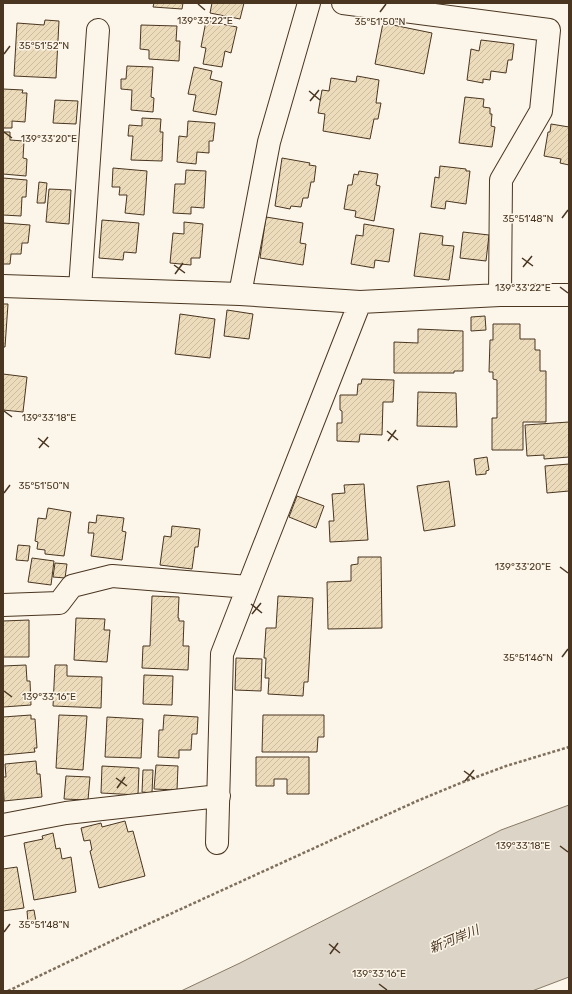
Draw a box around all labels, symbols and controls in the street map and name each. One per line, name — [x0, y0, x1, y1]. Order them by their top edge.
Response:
text: 139°33'22"E — [177, 15, 233, 27]
text: 35°51'50"N — [354, 16, 406, 28]
text: 35°51'52"N — [19, 40, 69, 52]
text: 139°33'20"E — [21, 133, 77, 145]
text: 35°51'48"N — [503, 213, 553, 225]
text: 139°33'22"E — [495, 282, 551, 294]
text: 139°33'18"E — [22, 412, 76, 424]
text: 35°51'50"N — [18, 480, 70, 492]
text: 139°33'20"E — [495, 561, 551, 573]
text: 35°51'46"N — [503, 652, 553, 664]
text: 139°33'16"E — [22, 691, 76, 703]
text: 139°33'18"E — [496, 840, 550, 852]
text: 35°51'48"N — [19, 919, 69, 931]
water label: 新河岸川 — [427, 922, 483, 956]
text: 139°33'16"E — [352, 968, 406, 980]

